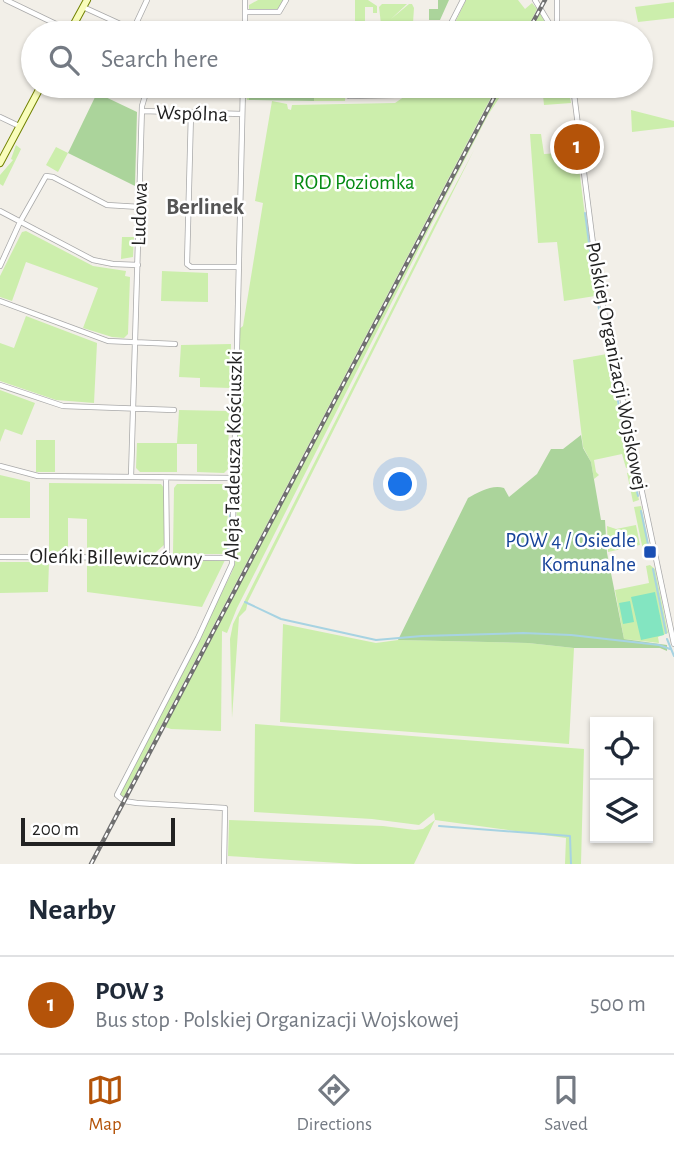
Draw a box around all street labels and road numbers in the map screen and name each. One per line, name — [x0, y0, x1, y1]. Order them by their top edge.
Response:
street label: Wspólna — [156, 102, 229, 125]
street label: Ludowa — [128, 181, 151, 246]
street label: Polskiej Organizacji Wojskowej — [582, 240, 651, 492]
street label: Aleja Tadeusza Kościuszki — [221, 350, 246, 560]
street label: Oleńki Billewiczówny — [29, 545, 203, 570]

